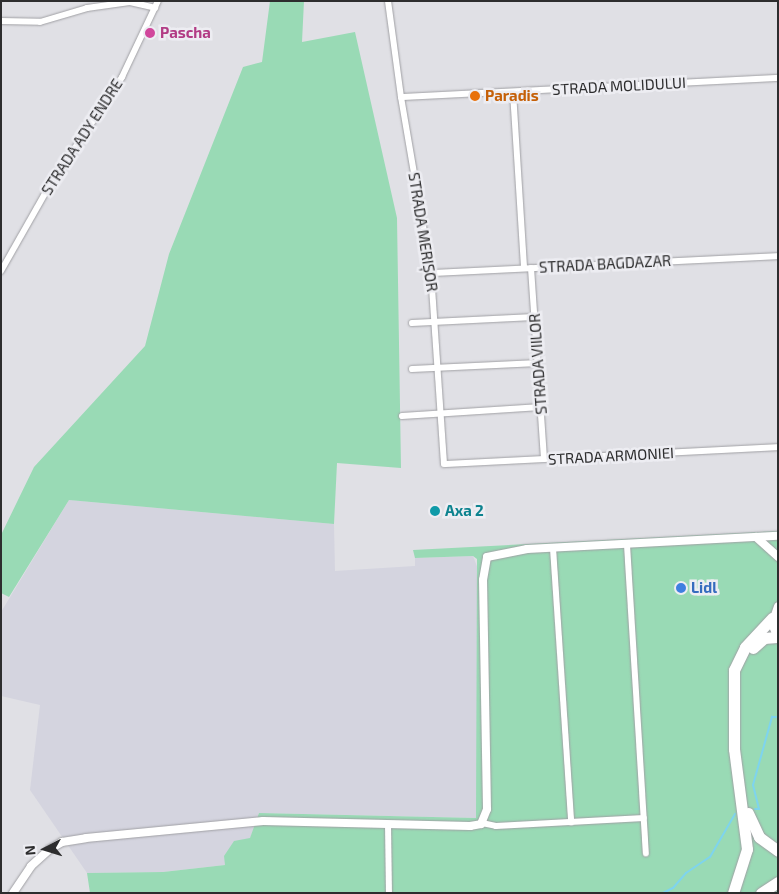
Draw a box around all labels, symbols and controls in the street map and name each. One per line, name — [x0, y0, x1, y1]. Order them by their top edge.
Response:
place label: Pascha — [160, 24, 211, 42]
marker: Pascha — [144, 27, 156, 39]
street label: STRADA MOLIDULUI — [551, 73, 687, 99]
street label: STRADA ADY ENDRE — [37, 75, 127, 199]
place label: Paradis — [485, 87, 539, 105]
marker: Paradis — [469, 90, 481, 102]
street label: STRADA MERIȘOR — [405, 171, 441, 293]
street label: STRADA BAGDAZAR — [538, 252, 672, 276]
street label: STRADA VIILOR — [525, 312, 551, 416]
street label: STRADA ARMONIEI — [547, 444, 675, 468]
place label: Axa 2 — [445, 502, 484, 520]
marker: Axa 2 — [429, 505, 441, 517]
place label: Lidl — [691, 579, 717, 597]
marker: Lidl — [675, 582, 687, 594]
north arrow — [20, 824, 70, 874]
text: N — [21, 845, 38, 856]

